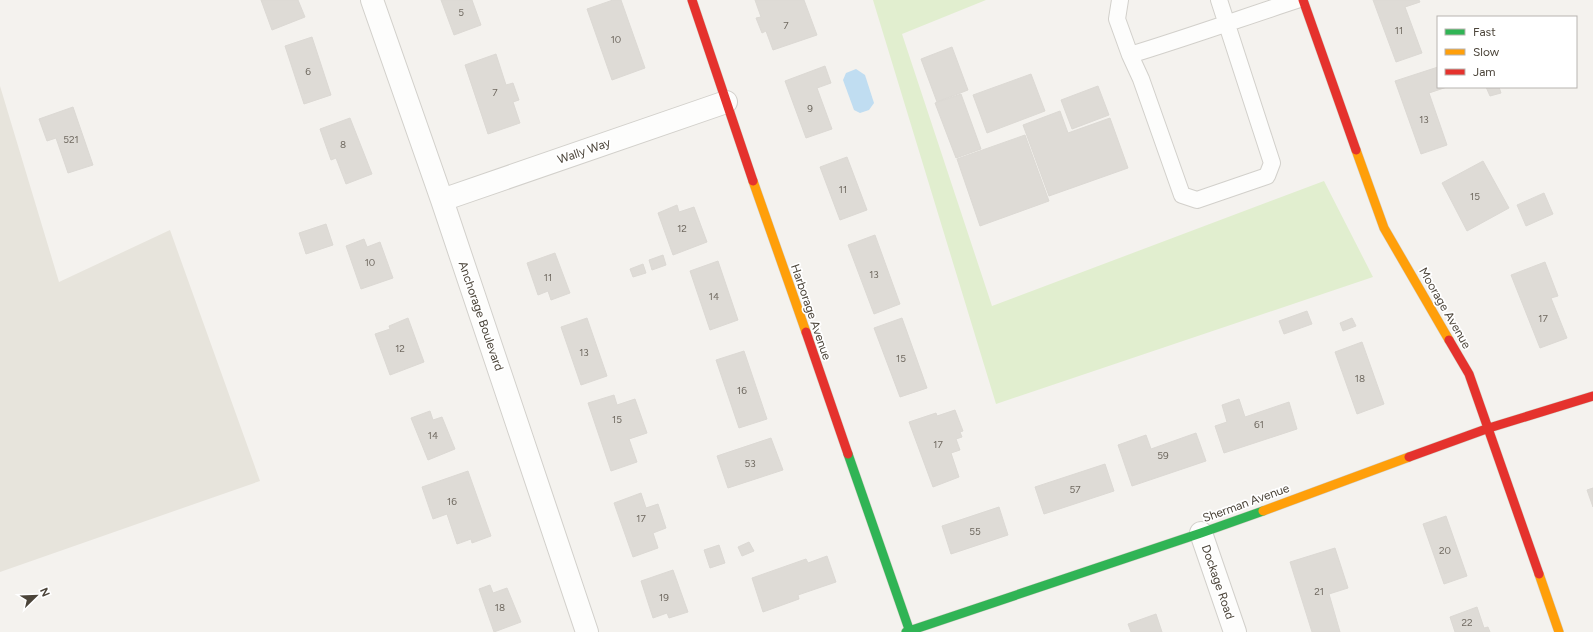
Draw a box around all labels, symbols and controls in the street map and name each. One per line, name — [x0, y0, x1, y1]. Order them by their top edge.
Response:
house number: 5 — [458, 6, 464, 19]
legend — [1437, 16, 1577, 88]
house number: 7 — [783, 19, 789, 32]
house number: 11 — [1395, 24, 1403, 37]
text: Fast — [1473, 25, 1496, 39]
house number: 10 — [611, 33, 621, 46]
text: Slow — [1473, 45, 1500, 59]
house number: 6 — [305, 65, 311, 78]
text: Jam — [1473, 65, 1496, 79]
house number: 7 — [492, 86, 498, 99]
house number: 9 — [807, 102, 813, 115]
house number: 13 — [1419, 113, 1429, 126]
house number: 521 — [63, 133, 79, 146]
street label: Wally Way — [556, 135, 613, 167]
house number: 8 — [340, 138, 346, 151]
house number: 11 — [839, 183, 847, 196]
house number: 15 — [1470, 190, 1480, 203]
house number: 12 — [677, 222, 687, 235]
house number: 10 — [365, 256, 375, 269]
street label: Anchorage Boulevard — [456, 259, 506, 373]
street label: Harborage Avenue — [788, 262, 834, 362]
street label: Moorage Avenue — [1416, 265, 1474, 351]
house number: 13 — [869, 268, 879, 281]
house number: 11 — [544, 271, 552, 284]
house number: 14 — [709, 290, 719, 303]
house number: 17 — [1538, 312, 1548, 325]
house number: 12 — [395, 342, 405, 355]
house number: 13 — [579, 346, 589, 359]
house number: 15 — [896, 352, 906, 365]
house number: 18 — [1355, 372, 1365, 385]
house number: 16 — [737, 384, 747, 397]
house number: 15 — [612, 413, 622, 426]
house number: 61 — [1254, 418, 1264, 431]
house number: 14 — [428, 429, 438, 442]
house number: 17 — [933, 438, 943, 451]
house number: 59 — [1157, 449, 1169, 462]
house number: 53 — [744, 457, 756, 470]
street label: Sherman Avenue — [1201, 481, 1292, 525]
house number: 57 — [1069, 483, 1081, 496]
house number: 16 — [447, 495, 457, 508]
house number: 17 — [636, 512, 646, 525]
house number: 55 — [969, 525, 981, 538]
street label: Dockage Road — [1199, 543, 1237, 621]
house number: 20 — [1439, 544, 1451, 557]
north arrow — [16, 576, 56, 616]
house number: 21 — [1314, 585, 1324, 598]
text: N — [37, 586, 52, 599]
house number: 19 — [659, 591, 669, 604]
house number: 18 — [495, 601, 505, 614]
house number: 22 — [1461, 616, 1473, 629]

